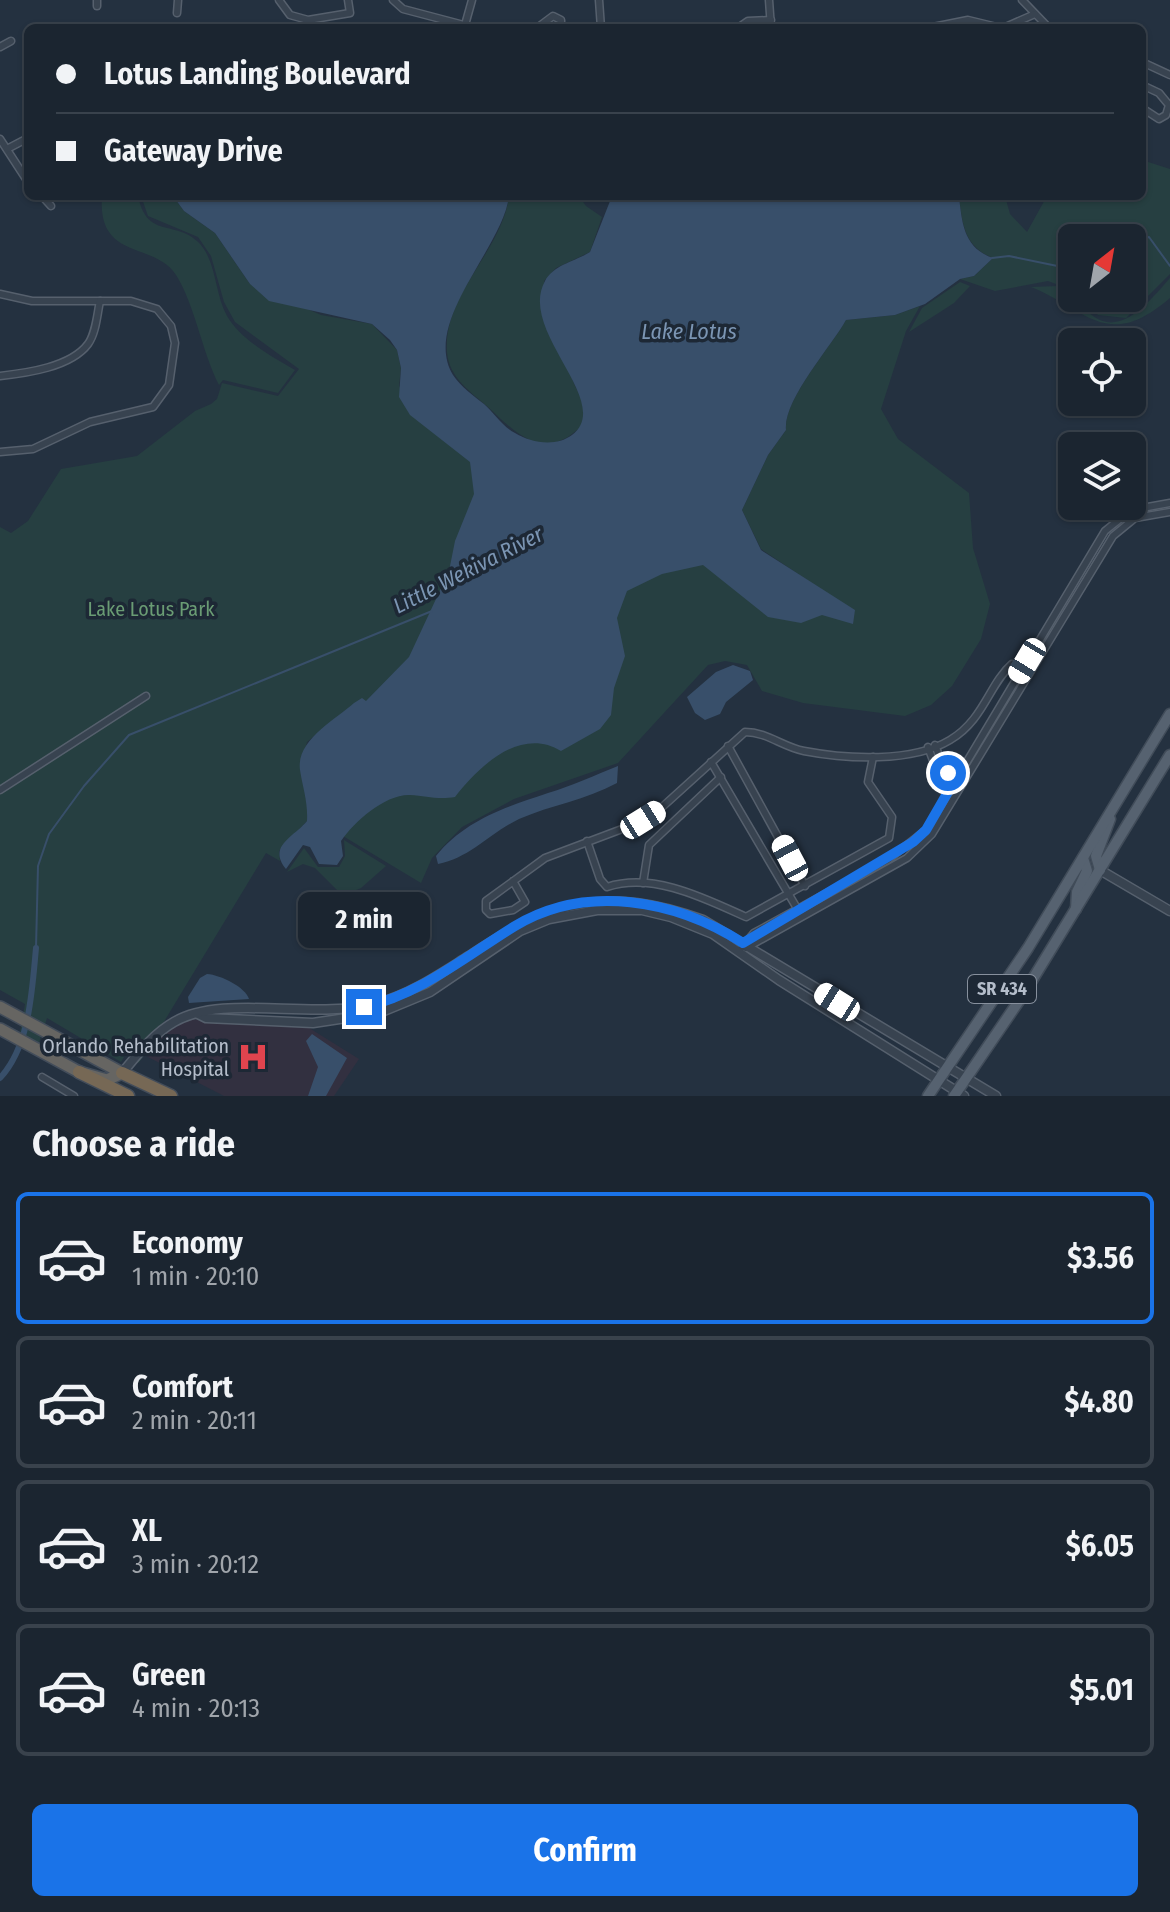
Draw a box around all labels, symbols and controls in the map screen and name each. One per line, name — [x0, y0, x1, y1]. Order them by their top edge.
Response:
text: Lotus Landing Boulevard — [104, 56, 411, 92]
text: Gateway Drive — [104, 133, 283, 169]
north arrow — [1058, 224, 1146, 312]
map controls — [1058, 224, 1146, 520]
water label: Lake Lotus — [641, 318, 737, 345]
button: locate — [1058, 328, 1146, 416]
button: layers — [1058, 432, 1146, 520]
water label: Little Wekiva River — [388, 520, 549, 619]
park label: Lake Lotus Park — [88, 597, 215, 621]
car — [1004, 634, 1050, 688]
route start — [930, 755, 966, 791]
car — [616, 797, 670, 843]
car — [768, 831, 812, 885]
callout: 2 min — [298, 891, 430, 947]
text: 2 min — [335, 904, 393, 935]
road number: SR 434 — [968, 975, 1036, 1003]
car — [810, 979, 864, 1025]
route end — [346, 989, 382, 1025]
place label: Orlando Rehabilitation Hospital — [42, 1034, 229, 1081]
hospital icon: Orlando Rehabilitation Hospital — [236, 1040, 270, 1074]
text: Choose a ride — [32, 1122, 235, 1166]
icon: car — [36, 1222, 108, 1294]
text: Economy — [132, 1225, 243, 1261]
text: $3.56 — [1067, 1240, 1134, 1276]
text: 1 min · 20:10 — [132, 1261, 259, 1292]
icon: car — [36, 1366, 108, 1438]
text: Comfort — [132, 1369, 233, 1405]
text: $4.80 — [1065, 1384, 1134, 1420]
text: 2 min · 20:11 — [132, 1405, 257, 1436]
icon: car — [36, 1510, 108, 1582]
text: XL — [132, 1513, 162, 1549]
text: $6.05 — [1066, 1528, 1134, 1564]
text: 3 min · 20:12 — [132, 1549, 259, 1580]
icon: car — [36, 1654, 108, 1726]
text: Green — [132, 1657, 206, 1693]
text: $5.01 — [1069, 1672, 1134, 1708]
text: 4 min · 20:13 — [132, 1693, 260, 1724]
button: Confirm — [32, 1804, 1138, 1896]

